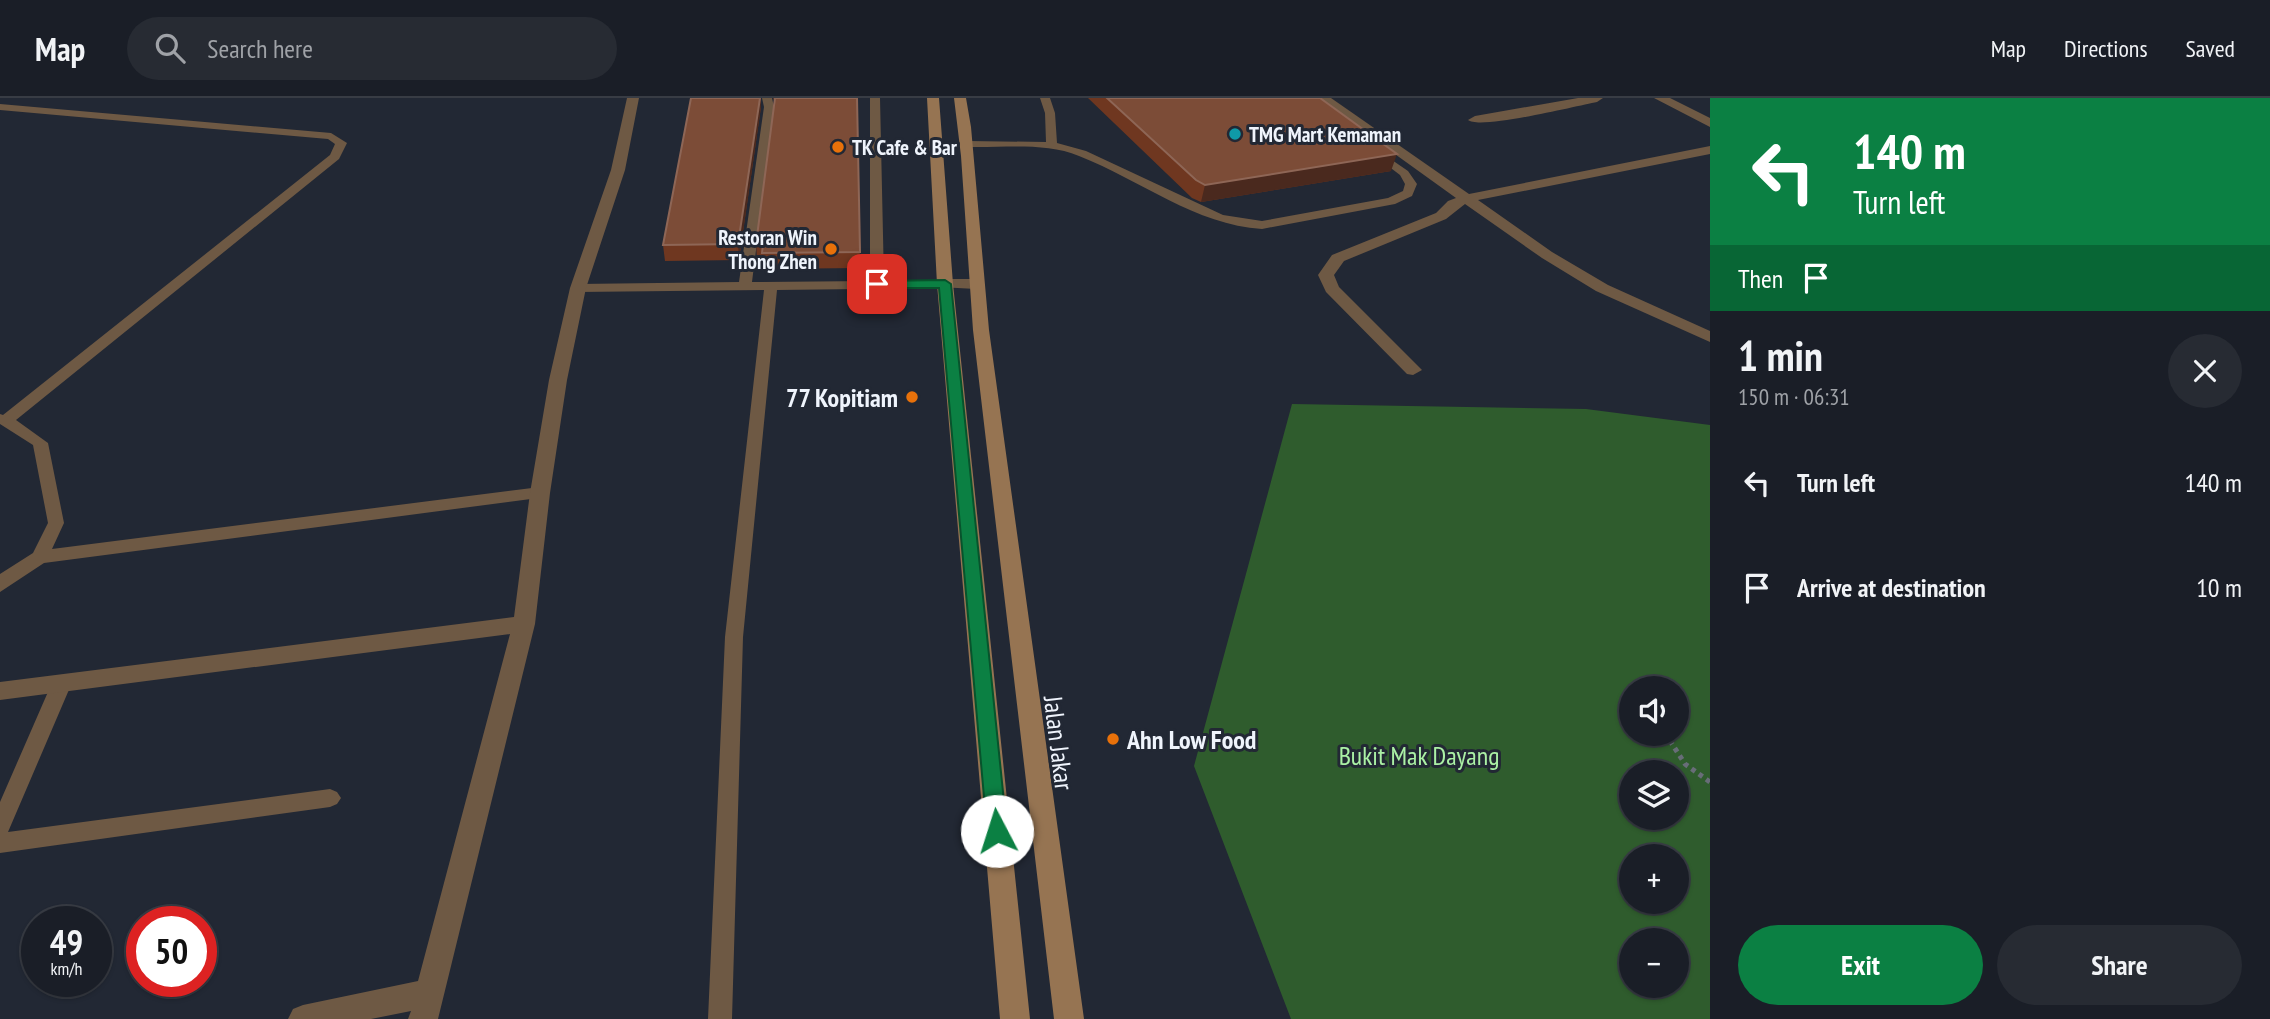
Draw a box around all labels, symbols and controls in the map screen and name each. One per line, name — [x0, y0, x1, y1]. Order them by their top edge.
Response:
search box — [127, 17, 617, 80]
text: Map — [35, 27, 85, 70]
icon: search — [151, 29, 189, 67]
text: Search here — [207, 32, 313, 65]
text: Map — [1991, 33, 2026, 64]
text: Directions — [2064, 33, 2148, 64]
text: Saved — [2186, 33, 2235, 64]
text: 140 m — [1853, 119, 1966, 183]
place label: TMG Mart Kemaman — [1249, 121, 1401, 148]
marker: TMG Mart Kemaman — [1227, 126, 1243, 142]
icon: left — [1738, 126, 1829, 217]
place label: TK Cafe & Bar — [852, 134, 958, 161]
marker: TK Cafe & Bar — [830, 139, 846, 155]
text: Turn left — [1853, 181, 1945, 223]
place label: Restoran Win Thong Zhen — [718, 224, 817, 275]
marker: Restoran Win Thong Zhen — [823, 241, 839, 257]
pin — [847, 254, 907, 314]
icon: arrive — [1797, 259, 1835, 297]
text: Then — [1738, 262, 1783, 295]
icon: arrive — [858, 265, 896, 303]
text: 1 min — [1738, 328, 1823, 383]
button: close — [2168, 334, 2242, 408]
place label: 77 Kopitiam — [786, 381, 898, 414]
text: 150 m · 06:31 — [1738, 382, 1850, 411]
marker: 77 Kopitiam — [904, 389, 920, 405]
icon: left — [1738, 464, 1776, 502]
text: Turn left — [1797, 466, 1875, 499]
text: 140 m — [2184, 466, 2242, 499]
icon: arrive — [1738, 569, 1776, 607]
text: Arrive at destination — [1797, 571, 1986, 604]
text: 10 m — [2196, 571, 2242, 604]
map controls — [1619, 676, 1689, 998]
button: sound — [1619, 676, 1689, 746]
street label: Jalan Jakar — [1037, 693, 1081, 792]
place label: Ahn Low Food — [1126, 723, 1256, 756]
marker: Ahn Low Food — [1105, 731, 1121, 747]
park label: Bukit Mak Dayang — [1339, 739, 1499, 772]
button: layers — [1619, 760, 1689, 830]
position arrow — [960, 794, 1034, 868]
button: + — [1619, 844, 1689, 914]
speed limit sign: 50 — [126, 906, 217, 997]
text: 49 — [50, 919, 83, 965]
button: Exit — [1738, 925, 1983, 1005]
button: Share — [1997, 925, 2242, 1005]
button: − — [1619, 928, 1689, 998]
text: km/h — [51, 957, 82, 980]

